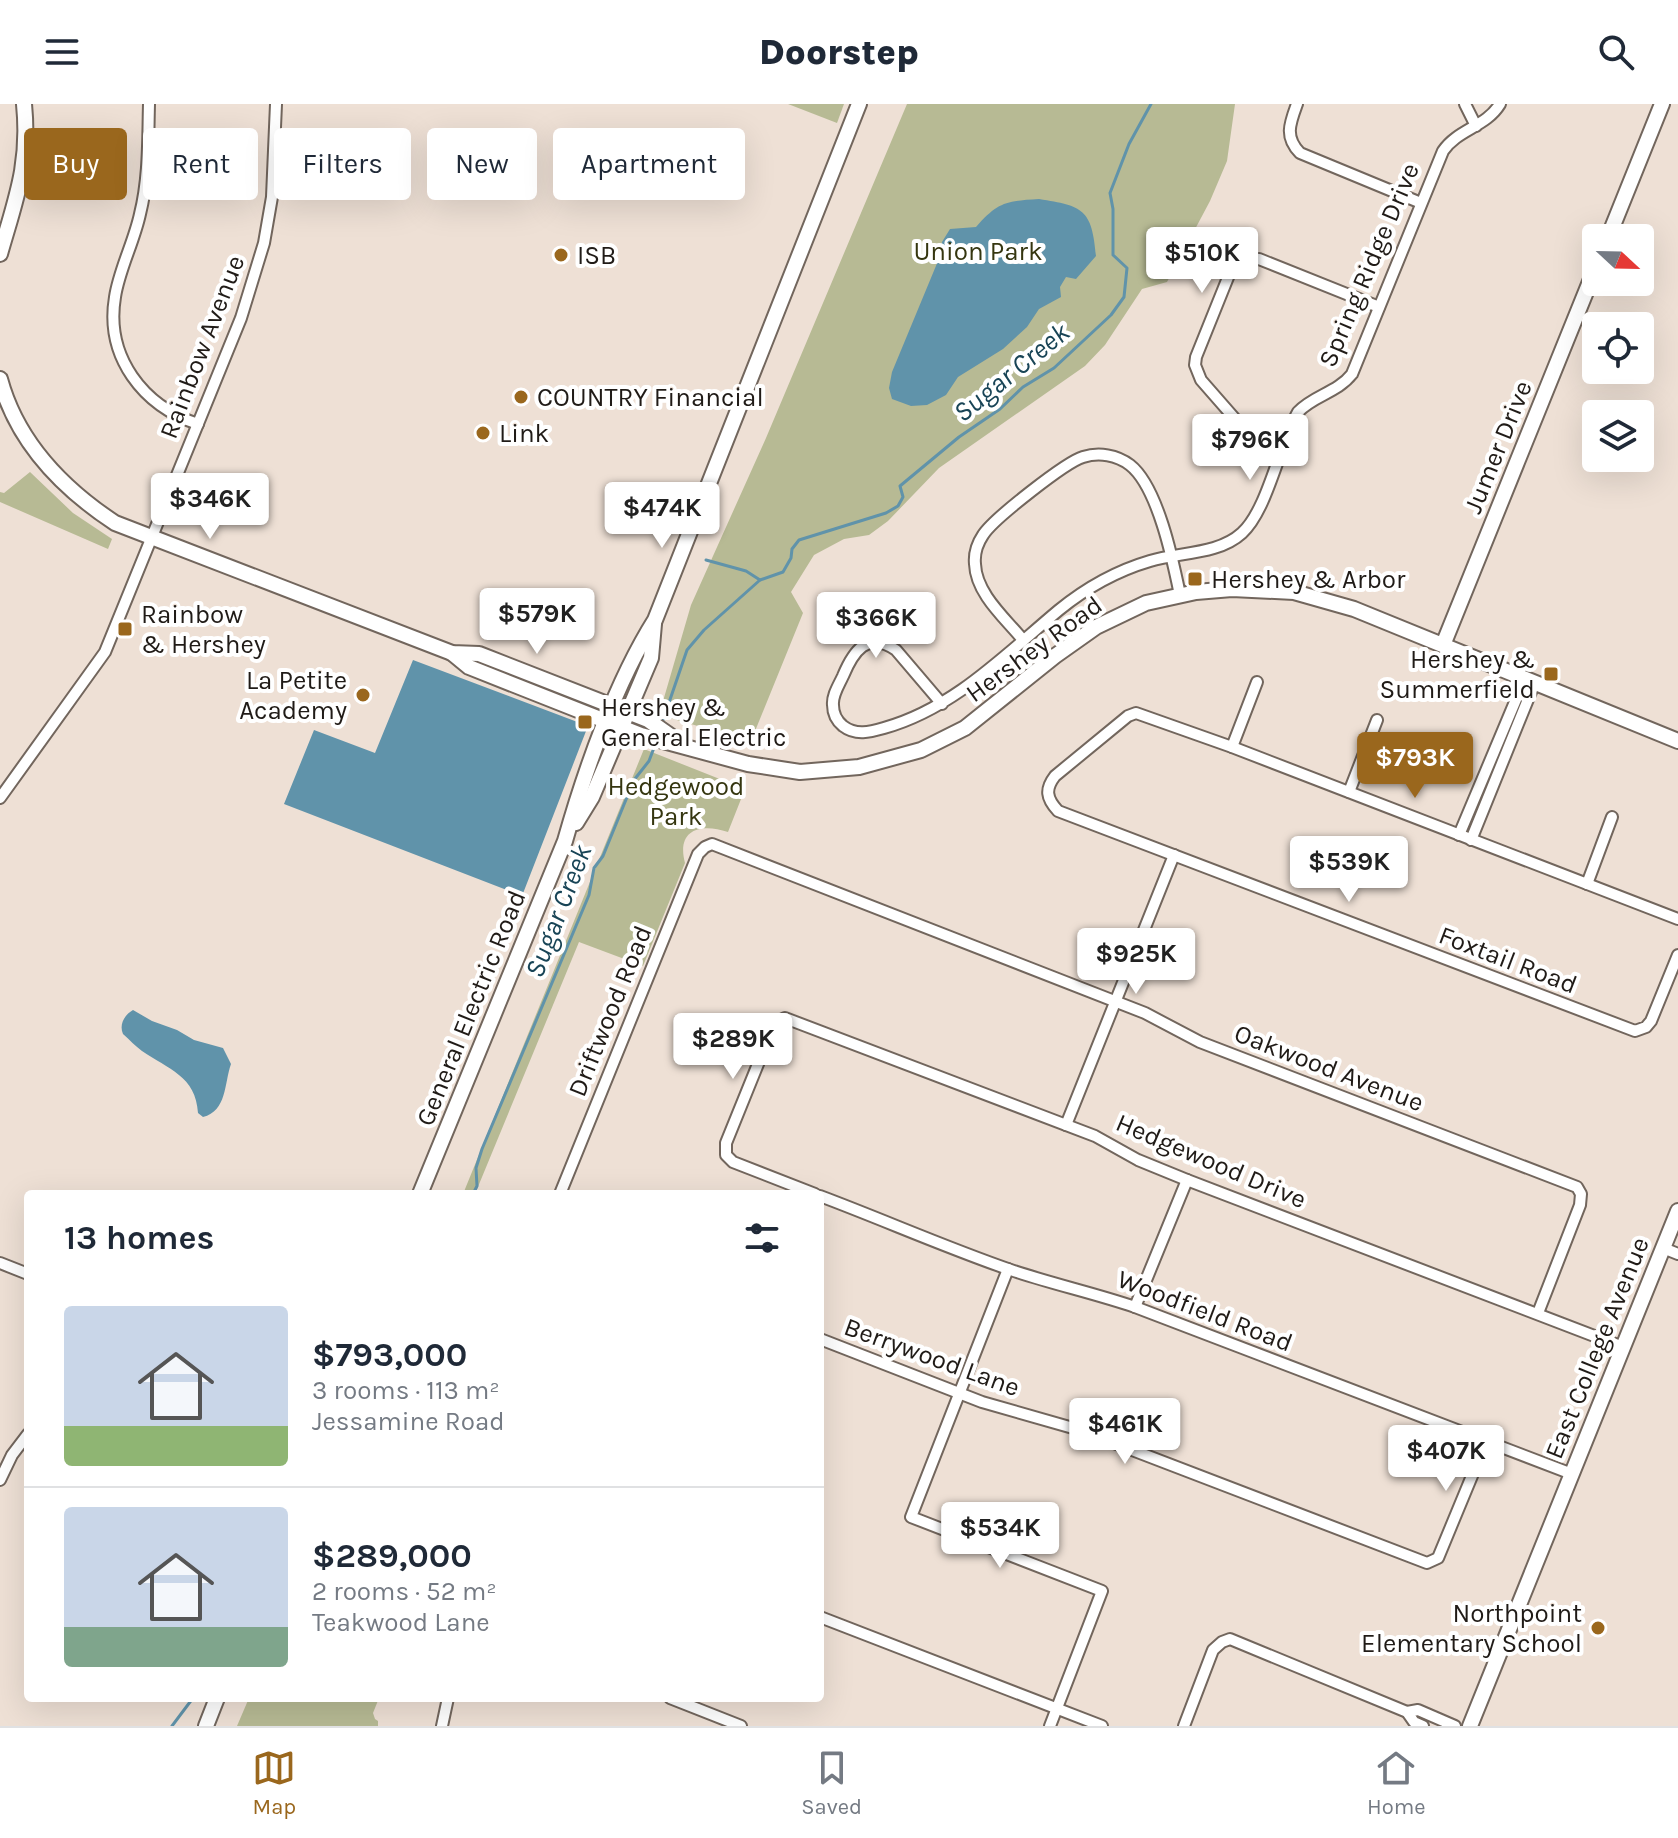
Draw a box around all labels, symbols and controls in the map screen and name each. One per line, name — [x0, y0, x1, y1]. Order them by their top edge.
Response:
icon: menu — [40, 30, 84, 74]
icon: search — [1594, 30, 1638, 74]
text: Doorstep — [759, 31, 919, 73]
chip: Buy — [24, 128, 127, 200]
chip: Rent — [143, 128, 258, 200]
chip: Filters — [274, 128, 411, 200]
chip: New — [427, 128, 537, 200]
chip: Apartment — [553, 128, 745, 200]
street label: Spring Ridge Drive — [1312, 158, 1426, 372]
north arrow — [1582, 224, 1654, 296]
map controls — [1582, 224, 1654, 472]
pin: $510K — [1146, 227, 1258, 295]
park label: Union Park — [913, 236, 1043, 267]
text: $510K — [1164, 237, 1240, 268]
place label: ISB — [577, 240, 616, 271]
marker: ISB — [552, 246, 570, 264]
street label: Rainbow Avenue — [153, 251, 251, 443]
button: locate — [1582, 312, 1654, 384]
water label: Sugar Creek — [946, 315, 1076, 429]
street label: Jumer Drive — [1457, 376, 1539, 518]
place label: COUNTRY Financial — [537, 382, 764, 413]
marker: COUNTRY Financial — [512, 388, 530, 406]
button: layers — [1582, 400, 1654, 472]
pin: $796K — [1194, 414, 1306, 482]
place label: Link — [499, 418, 549, 449]
marker: Link — [474, 424, 492, 442]
text: $796K — [1210, 424, 1290, 455]
pin: $346K — [154, 473, 266, 541]
pin: $474K — [606, 482, 718, 550]
text: $346K — [169, 483, 251, 514]
text: $474K — [623, 492, 701, 523]
place label: Hershey & Arbor — [1211, 564, 1406, 595]
marker: Hershey & Arbor — [1186, 570, 1204, 588]
pin: $579K — [481, 588, 593, 656]
street label: Hershey Road — [960, 589, 1108, 709]
pin: $366K — [820, 592, 932, 660]
text: $579K — [498, 598, 576, 629]
place label: Rainbow & Hershey — [141, 599, 266, 660]
text: $366K — [835, 602, 917, 633]
marker: Rainbow & Hershey — [116, 620, 134, 638]
place label: Hershey & Summerfield — [1379, 644, 1535, 705]
place label: La Petite Academy — [239, 665, 347, 726]
marker: Hershey & Summerfield — [1542, 665, 1560, 683]
marker: La Petite Academy — [354, 686, 372, 704]
place label: Hershey & General Electric — [601, 692, 786, 753]
marker: Hershey & General Electric — [576, 713, 594, 731]
pin: $793K — [1359, 732, 1471, 800]
text: $793K — [1375, 742, 1455, 773]
park label: Hedgewood Park — [608, 771, 744, 832]
pin: $539K — [1293, 836, 1405, 904]
water label: Sugar Creek — [518, 839, 599, 982]
text: $539K — [1308, 846, 1390, 877]
street label: General Electric Road — [410, 886, 532, 1130]
street label: Foxtail Road — [1434, 919, 1582, 1001]
street label: Driftwood Road — [562, 921, 658, 1101]
pin: $925K — [1080, 928, 1192, 996]
text: $925K — [1095, 938, 1177, 969]
pin: $289K — [677, 1013, 789, 1081]
street label: Oakwood Avenue — [1230, 1018, 1428, 1118]
text: $289K — [691, 1023, 775, 1054]
street label: Hedgewood Drive — [1111, 1107, 1311, 1215]
icon: filters — [740, 1216, 784, 1260]
text: 13 homes — [64, 1218, 215, 1258]
street label: East College Avenue — [1538, 1233, 1656, 1463]
street label: Woodfield Road — [1113, 1263, 1297, 1359]
street label: Berrywood Lane — [840, 1311, 1024, 1403]
text: $793,000 — [312, 1335, 467, 1375]
icon: home — [128, 1338, 224, 1434]
text: 3 rooms · 113 m² — [312, 1375, 500, 1406]
pin: $461K — [1069, 1398, 1181, 1466]
text: Jessamine Road — [312, 1406, 505, 1437]
text: $461K — [1087, 1408, 1163, 1439]
pin: $407K — [1390, 1425, 1502, 1493]
text: $407K — [1406, 1435, 1486, 1466]
pin: $534K — [944, 1502, 1056, 1570]
text: $534K — [959, 1512, 1041, 1543]
text: $289,000 — [312, 1536, 472, 1576]
icon: home — [128, 1539, 224, 1635]
text: 2 rooms · 52 m² — [312, 1576, 497, 1607]
place label: Northpoint Elementary School — [1361, 1598, 1582, 1659]
text: Teakwood Lane — [312, 1607, 490, 1638]
marker: Northpoint Elementary School — [1589, 1619, 1607, 1637]
tab: Map — [252, 1746, 296, 1820]
tab: Saved — [801, 1746, 862, 1820]
tab: Home — [1367, 1746, 1426, 1820]

